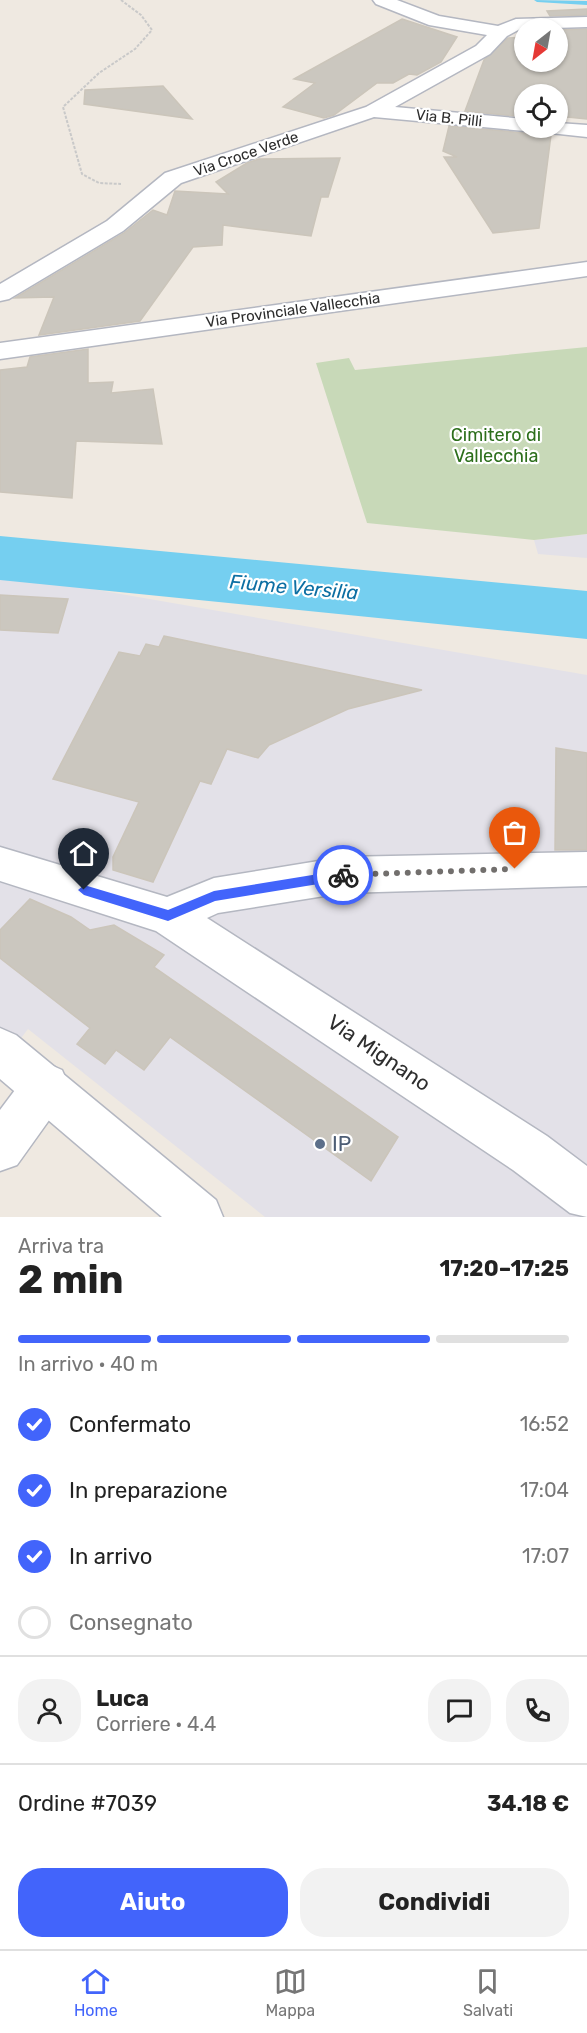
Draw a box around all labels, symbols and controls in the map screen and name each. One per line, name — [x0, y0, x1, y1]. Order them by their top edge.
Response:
north arrow — [514, 18, 568, 72]
map controls — [514, 18, 568, 138]
button: locate — [514, 84, 568, 138]
street label: Via B. Pilli — [415, 106, 483, 130]
street label: Via Croce Verde — [191, 128, 301, 180]
street label: Via Provinciale Vallecchia — [205, 289, 381, 331]
park label: Cimitero di Vallecchia — [451, 424, 541, 467]
water label: Fiume Versilia — [229, 569, 360, 605]
pin — [489, 807, 540, 869]
icon: bag — [498, 816, 531, 849]
pin — [58, 828, 109, 890]
icon: home — [67, 837, 100, 870]
courier — [313, 845, 373, 905]
icon: bike — [327, 859, 360, 892]
street label: Via Mignano — [323, 1009, 436, 1096]
place label: IP — [332, 1131, 351, 1156]
marker: IP — [313, 1137, 327, 1151]
text: Arriva tra — [18, 1234, 104, 1258]
text: 17:20–17:25 — [439, 1255, 569, 1282]
text: 2 min — [18, 1257, 124, 1303]
text: In arrivo · 40 m — [18, 1352, 158, 1376]
icon: check — [18, 1408, 51, 1441]
text: Confermato — [69, 1411, 191, 1438]
text: 16:52 — [520, 1412, 569, 1436]
icon: check — [18, 1474, 51, 1507]
text: In preparazione — [69, 1477, 228, 1504]
text: 17:04 — [520, 1478, 569, 1502]
icon: check — [18, 1540, 51, 1573]
text: In arrivo — [69, 1543, 152, 1570]
text: 17:07 — [522, 1544, 569, 1568]
text: Consegnato — [69, 1609, 193, 1636]
button: person — [18, 1679, 81, 1742]
button: chat — [428, 1679, 491, 1742]
button: phone — [506, 1679, 569, 1742]
text: Luca — [96, 1685, 149, 1712]
text: Corriere · 4.4 — [96, 1712, 216, 1736]
text: Ordine #7039 — [18, 1790, 157, 1817]
text: 34.18 € — [487, 1790, 569, 1817]
button: Aiuto — [18, 1868, 288, 1937]
button: Condividi — [300, 1868, 569, 1937]
tab: Home — [74, 1965, 118, 2020]
tab: Mappa — [266, 1965, 315, 2020]
tab: Salvati — [463, 1965, 513, 2020]

